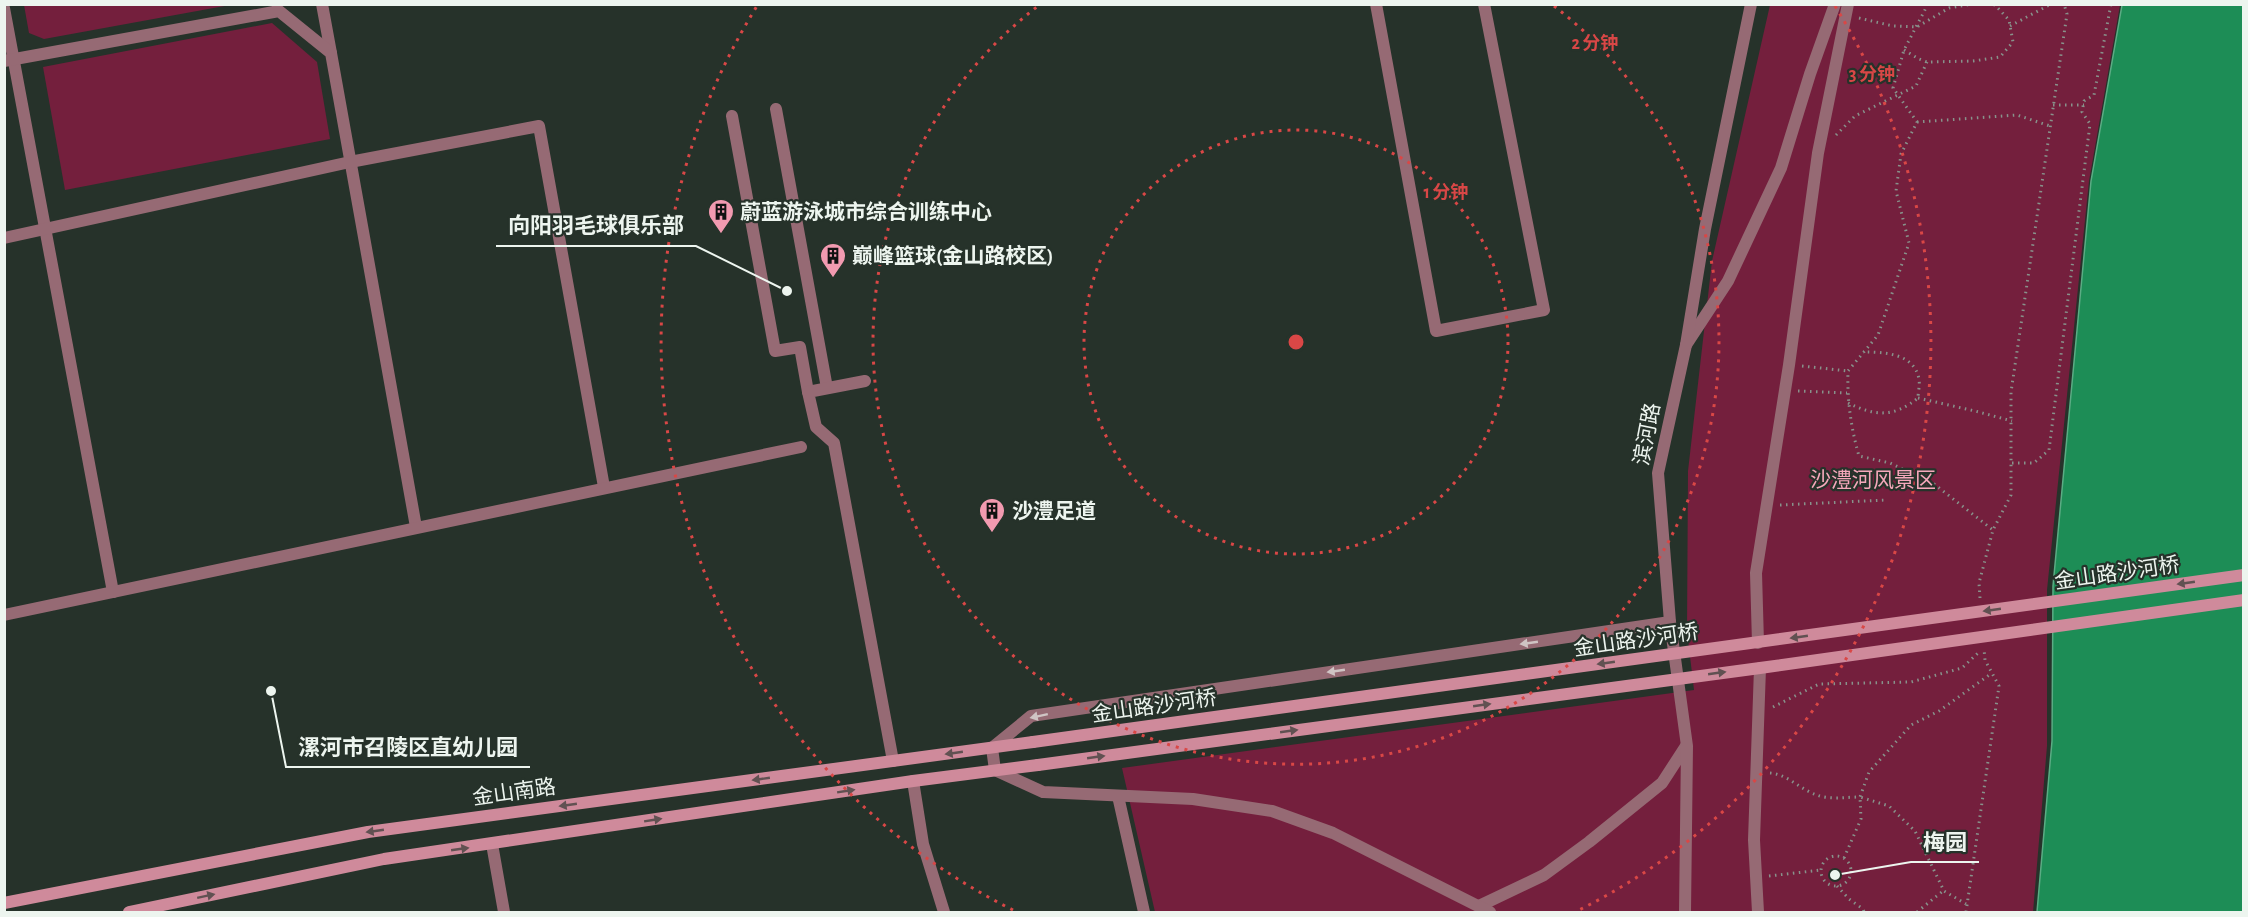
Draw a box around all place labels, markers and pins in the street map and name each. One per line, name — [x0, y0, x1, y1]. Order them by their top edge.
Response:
building icon: 蔚蓝游泳城市综合训练中心 — [706, 197, 736, 235]
place label: 蔚蓝游泳城市综合训练中心 — [740, 200, 992, 223]
callout: 向阳羽毛球俱乐部 — [496, 206, 696, 246]
building icon: 巅峰篮球(金山路校区) — [818, 241, 848, 279]
place label: 巅峰篮球(金山路校区) — [852, 244, 1054, 267]
centre of rings — [1286, 332, 1306, 352]
building icon: 沙澧足道 — [977, 496, 1007, 534]
place label: 沙澧足道 — [1012, 500, 1096, 522]
callout: 漯河市召陵区直幼儿园 — [286, 727, 530, 767]
callout: 梅园 — [1911, 822, 1979, 862]

